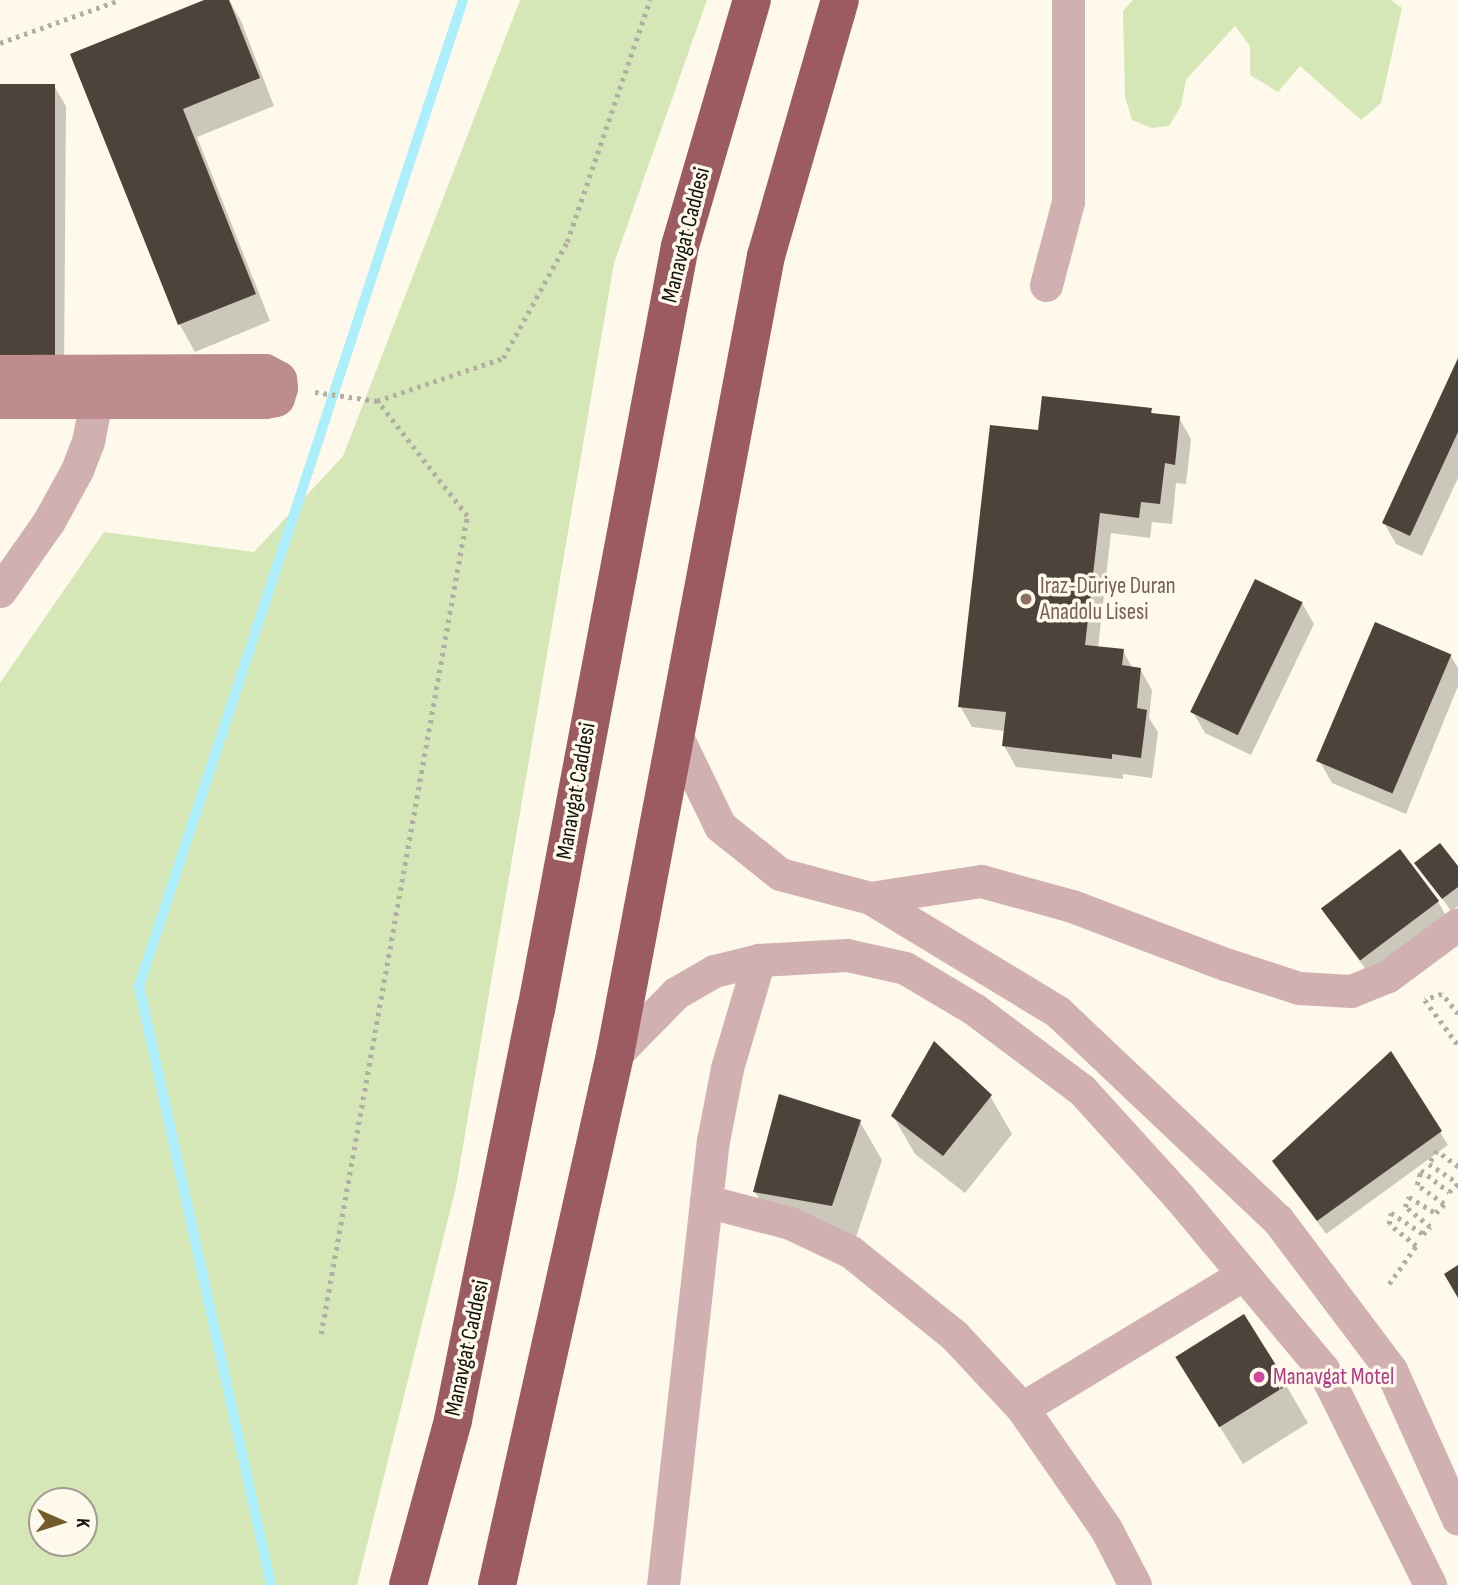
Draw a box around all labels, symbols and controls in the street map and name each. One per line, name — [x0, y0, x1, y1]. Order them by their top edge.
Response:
street label: Manavgat Caddesi — [656, 165, 716, 305]
place label: Iraz-Düriye Duran Anadolu Lisesi — [1040, 572, 1176, 626]
marker: Iraz-Düriye Duran Anadolu Lisesi — [1018, 591, 1034, 607]
street label: Manavgat Caddesi — [550, 720, 602, 862]
street label: Manavgat Caddesi — [439, 1277, 495, 1419]
place label: Manavgat Motel — [1273, 1363, 1394, 1391]
marker: Manavgat Motel — [1251, 1369, 1267, 1385]
north arrow — [28, 1487, 98, 1557]
text: K — [71, 1518, 94, 1528]

